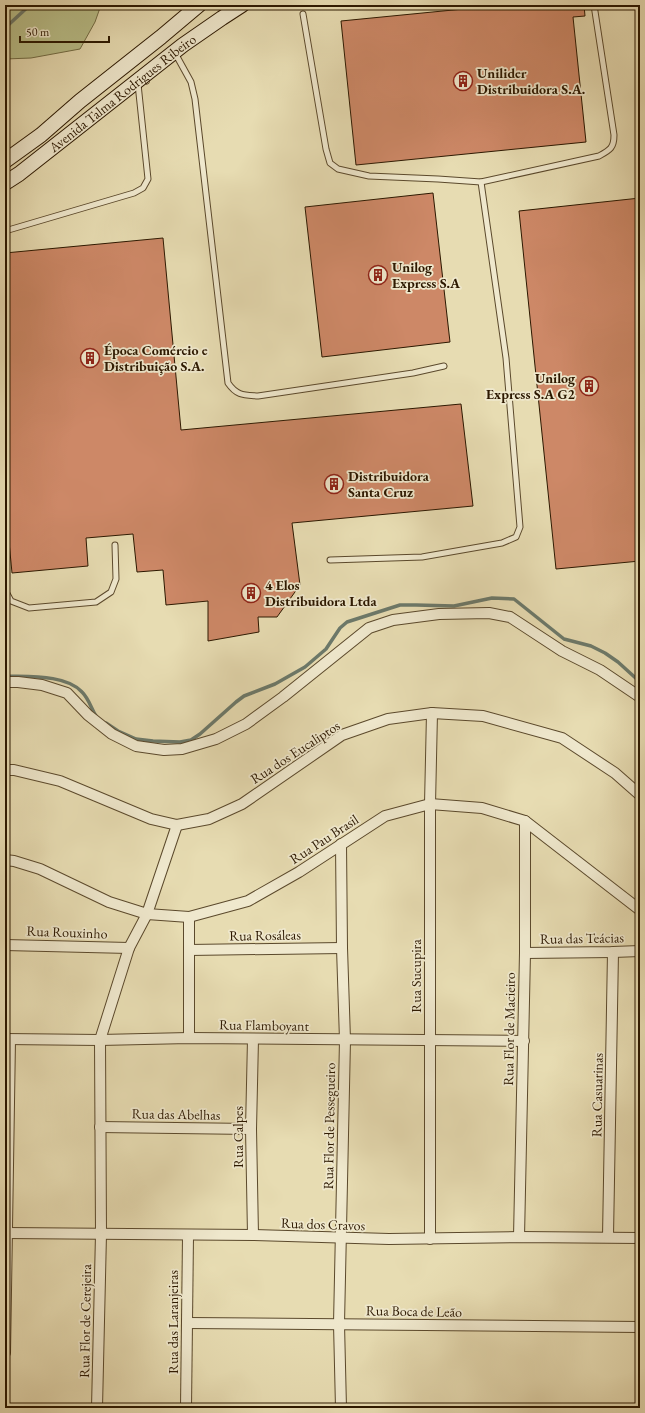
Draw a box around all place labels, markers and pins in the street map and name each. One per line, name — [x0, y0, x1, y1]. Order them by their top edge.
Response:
place label: Unilider Distribuidora S.A. — [477, 64, 585, 98]
building icon: Unilider Distribuidora S.A. — [452, 70, 474, 92]
place label: Unilog Express S.A — [392, 258, 461, 292]
building icon: Unilog Express S.A — [367, 264, 389, 286]
place label: Época Comércio e Distribuição S.A. — [104, 341, 208, 375]
building icon: Época Comércio e Distribuição S.A. — [79, 347, 101, 369]
place label: Unilog Express S.A G2 — [486, 369, 576, 403]
building icon: Unilog Express S.A G2 — [578, 375, 600, 397]
place label: Distribuidora Santa Cruz — [348, 467, 430, 501]
building icon: Distribuidora Santa Cruz — [323, 473, 345, 495]
place label: 4 Elos Distribuidora Ltda — [265, 576, 377, 610]
building icon: 4 Elos Distribuidora Ltda — [240, 582, 262, 604]

